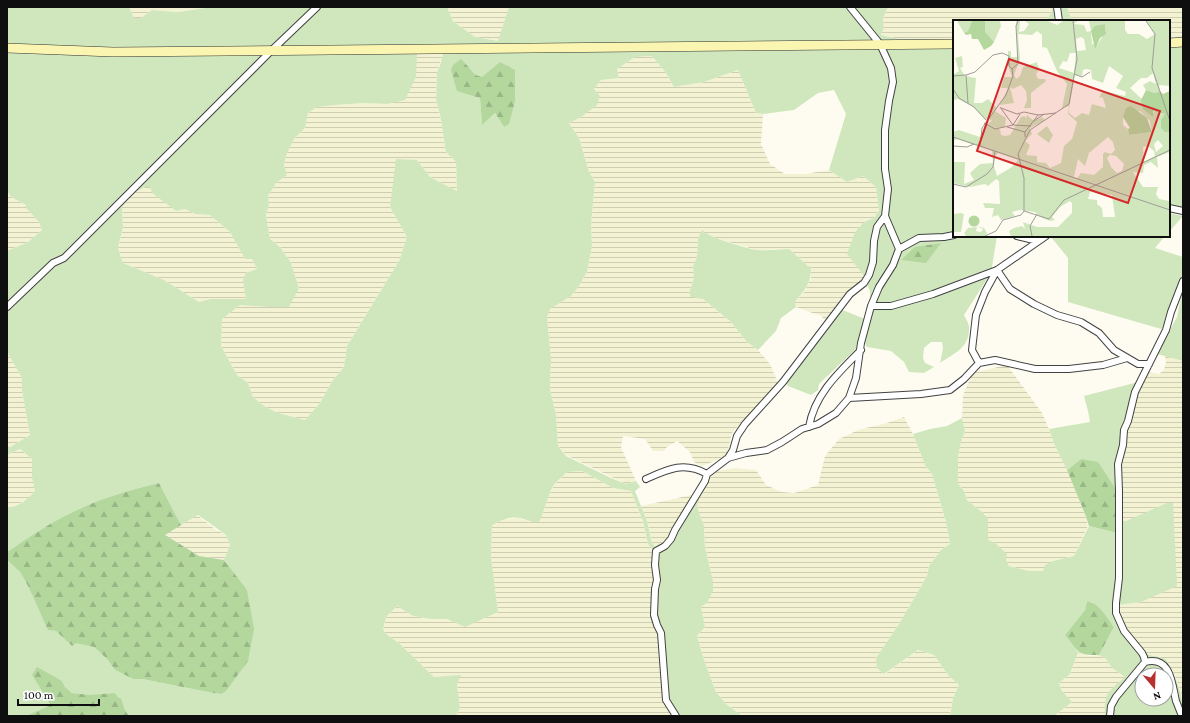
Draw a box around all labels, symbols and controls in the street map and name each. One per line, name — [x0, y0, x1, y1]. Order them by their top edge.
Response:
inset map — [953, 20, 1170, 237]
north arrow — [1134, 667, 1174, 707]
scale bar — [18, 681, 99, 707]
text: 100 m — [24, 688, 54, 702]
text: N — [1151, 690, 1163, 704]

